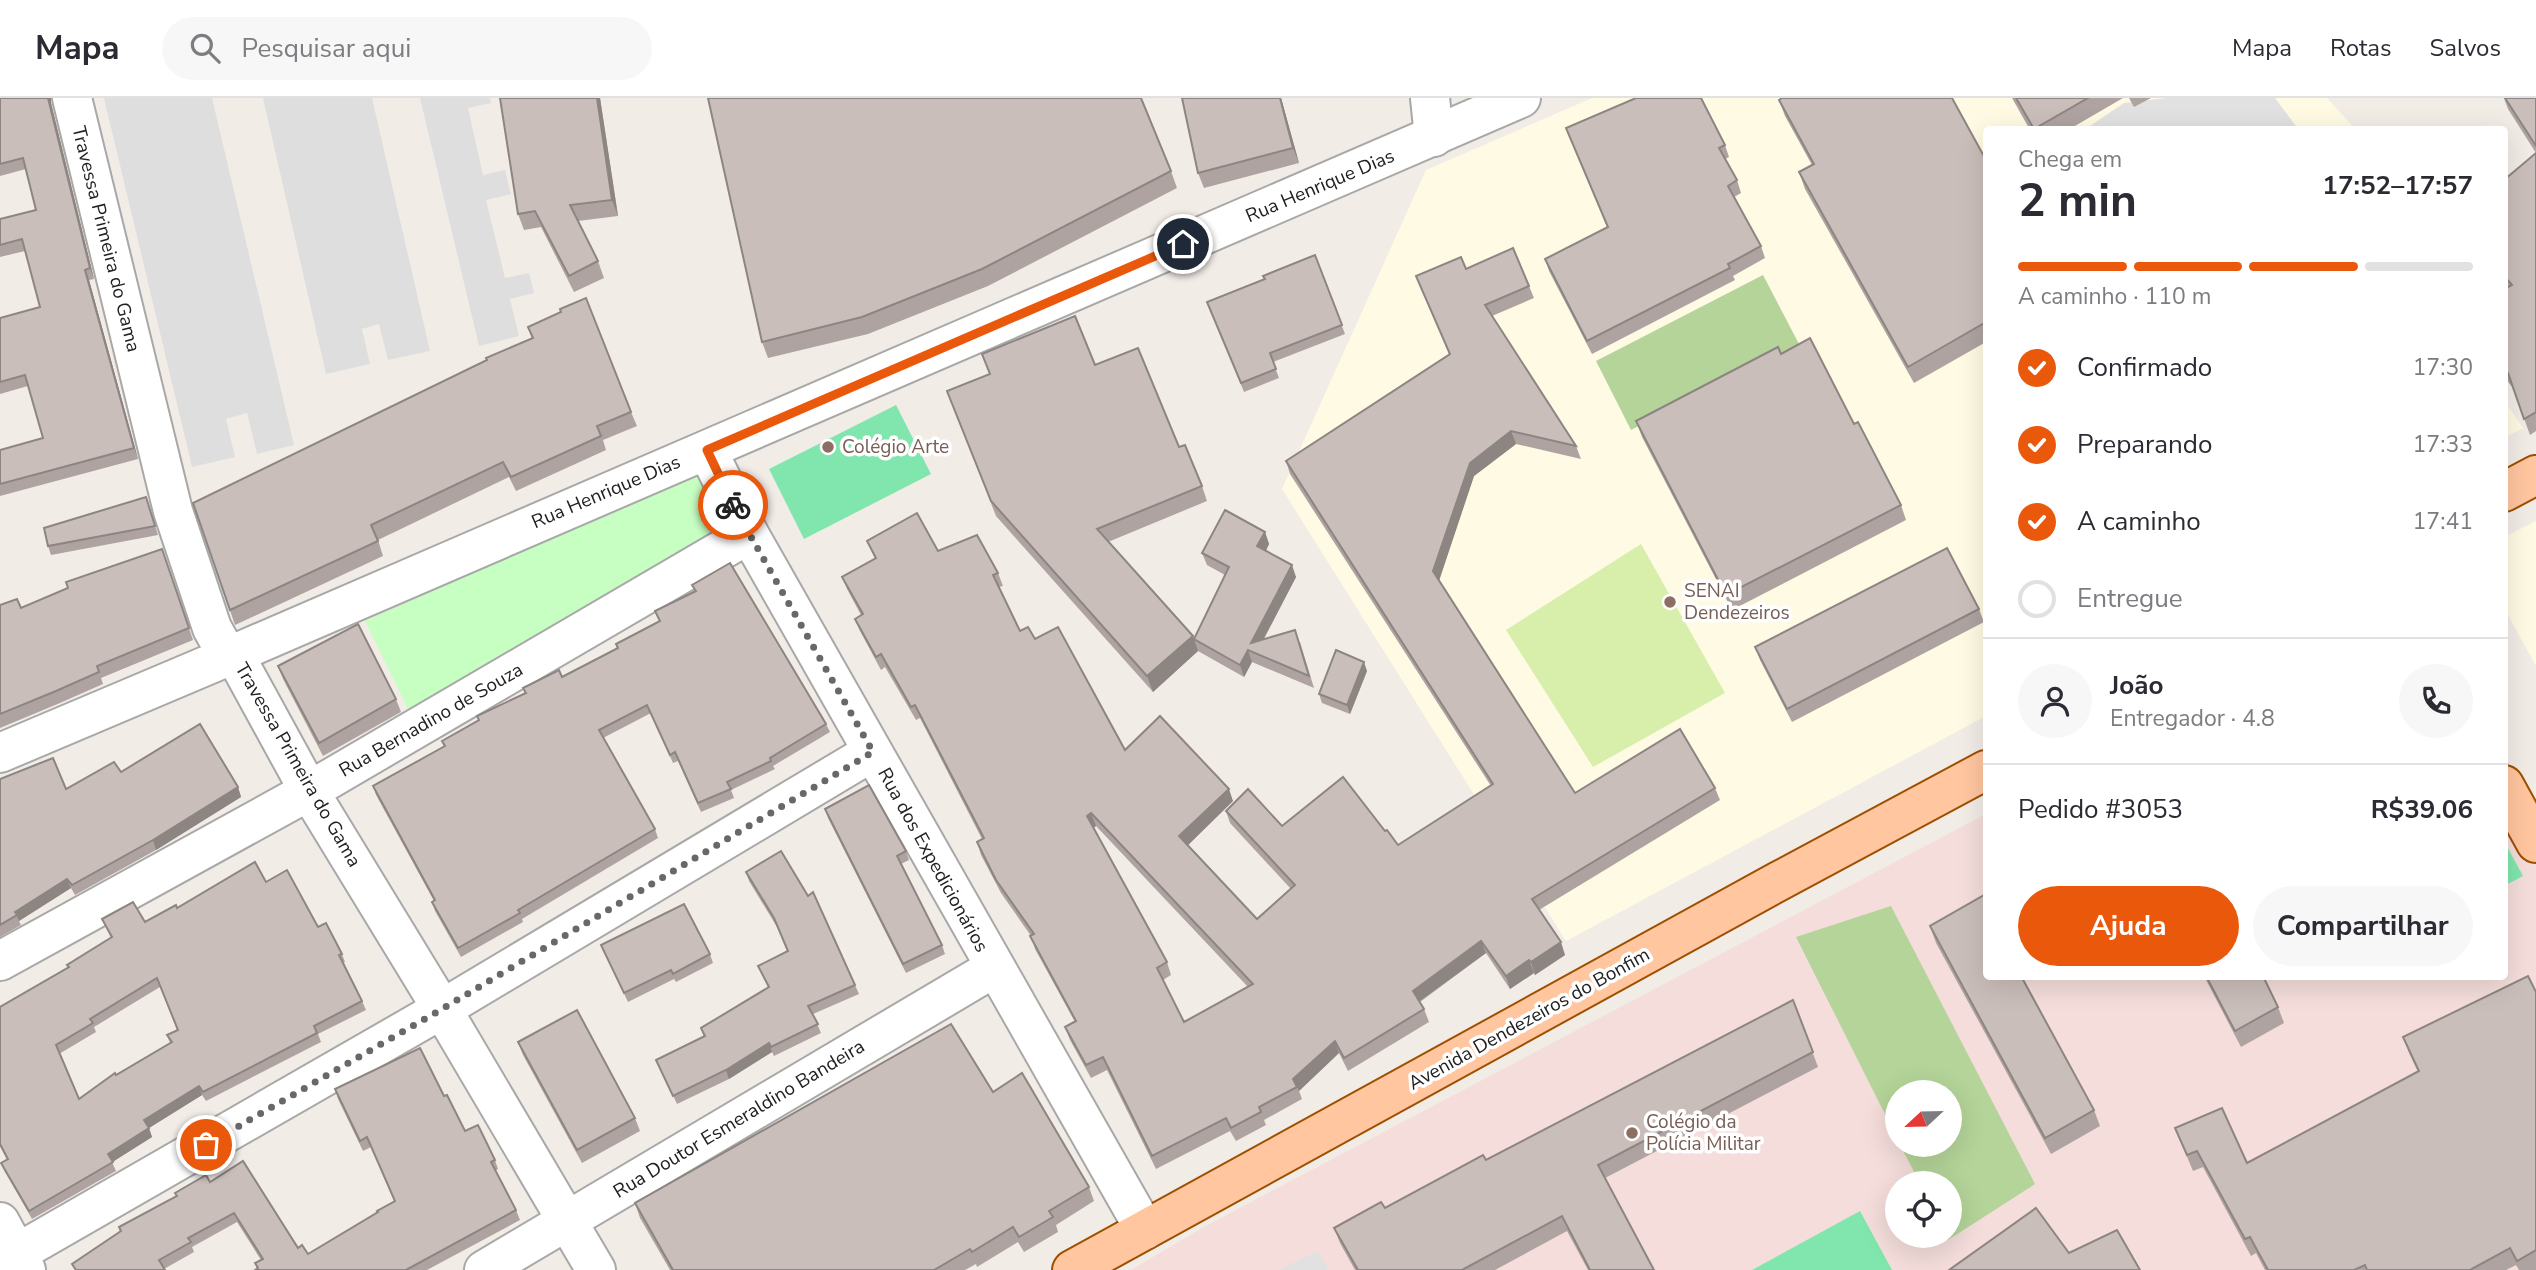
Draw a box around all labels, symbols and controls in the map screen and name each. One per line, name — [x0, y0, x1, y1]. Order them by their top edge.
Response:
search box — [162, 17, 652, 80]
text: Mapa — [35, 26, 120, 71]
icon: search — [186, 29, 224, 67]
text: Pesquisar aqui — [242, 31, 411, 66]
text: Mapa — [2232, 32, 2292, 64]
text: Rotas — [2330, 32, 2392, 64]
text: Salvos — [2430, 32, 2501, 64]
street label: Travessa Primeira do Gama — [65, 123, 147, 355]
street label: Rua Henrique Dias — [1242, 143, 1398, 229]
text: Chega em — [2018, 144, 2122, 175]
text: 17:52–17:57 — [2322, 168, 2473, 203]
text: 2 min — [2018, 169, 2137, 232]
pin — [1153, 214, 1213, 274]
icon: home — [1164, 225, 1202, 263]
text: A caminho · 110 m — [2018, 281, 2211, 312]
icon: check — [2018, 349, 2056, 387]
text: Confirmado — [2077, 350, 2212, 385]
text: 17:30 — [2413, 352, 2473, 383]
icon: check — [2018, 426, 2056, 464]
text: Preparando — [2077, 427, 2212, 462]
text: 17:33 — [2413, 429, 2473, 460]
place label: Colégio Arte — [842, 434, 949, 460]
marker: Colégio Arte — [820, 439, 836, 455]
street label: Rua Henrique Dias — [528, 449, 684, 535]
courier — [698, 470, 768, 540]
icon: bike — [714, 486, 752, 524]
icon: check — [2018, 503, 2056, 541]
text: A caminho — [2077, 504, 2201, 539]
text: 17:41 — [2413, 506, 2473, 537]
place label: SENAI Dendezeiros — [1684, 578, 1790, 626]
text: Entregue — [2077, 581, 2183, 616]
marker: SENAI Dendezeiros — [1662, 594, 1678, 610]
street label: Rua Bernadino de Souza — [334, 657, 528, 783]
street label: Travessa Primeira do Gama — [229, 658, 367, 872]
button: person — [2018, 664, 2092, 738]
button: phone — [2399, 664, 2473, 738]
text: João — [2110, 668, 2163, 703]
text: Entregador · 4.8 — [2110, 703, 2275, 734]
street label: Rua dos Expedicionários — [871, 763, 995, 957]
text: Pedido #3053 — [2018, 792, 2183, 827]
text: R$39.06 — [2371, 792, 2473, 827]
button: Ajuda — [2018, 886, 2239, 966]
button: Compartilhar — [2253, 886, 2473, 966]
street label: Avenida Dendezeiros do Bonfim — [1404, 942, 1654, 1096]
street label: Rua Doutor Esmeraldino Bandeira — [608, 1033, 870, 1205]
north arrow — [1885, 1080, 1962, 1157]
map controls — [1885, 1080, 1962, 1248]
place label: Colégio da Polícia Militar — [1646, 1109, 1761, 1157]
pin — [176, 1115, 236, 1175]
marker: Colégio da Polícia Militar — [1624, 1125, 1640, 1141]
icon: bag — [187, 1126, 225, 1164]
button: locate — [1885, 1171, 1962, 1248]

